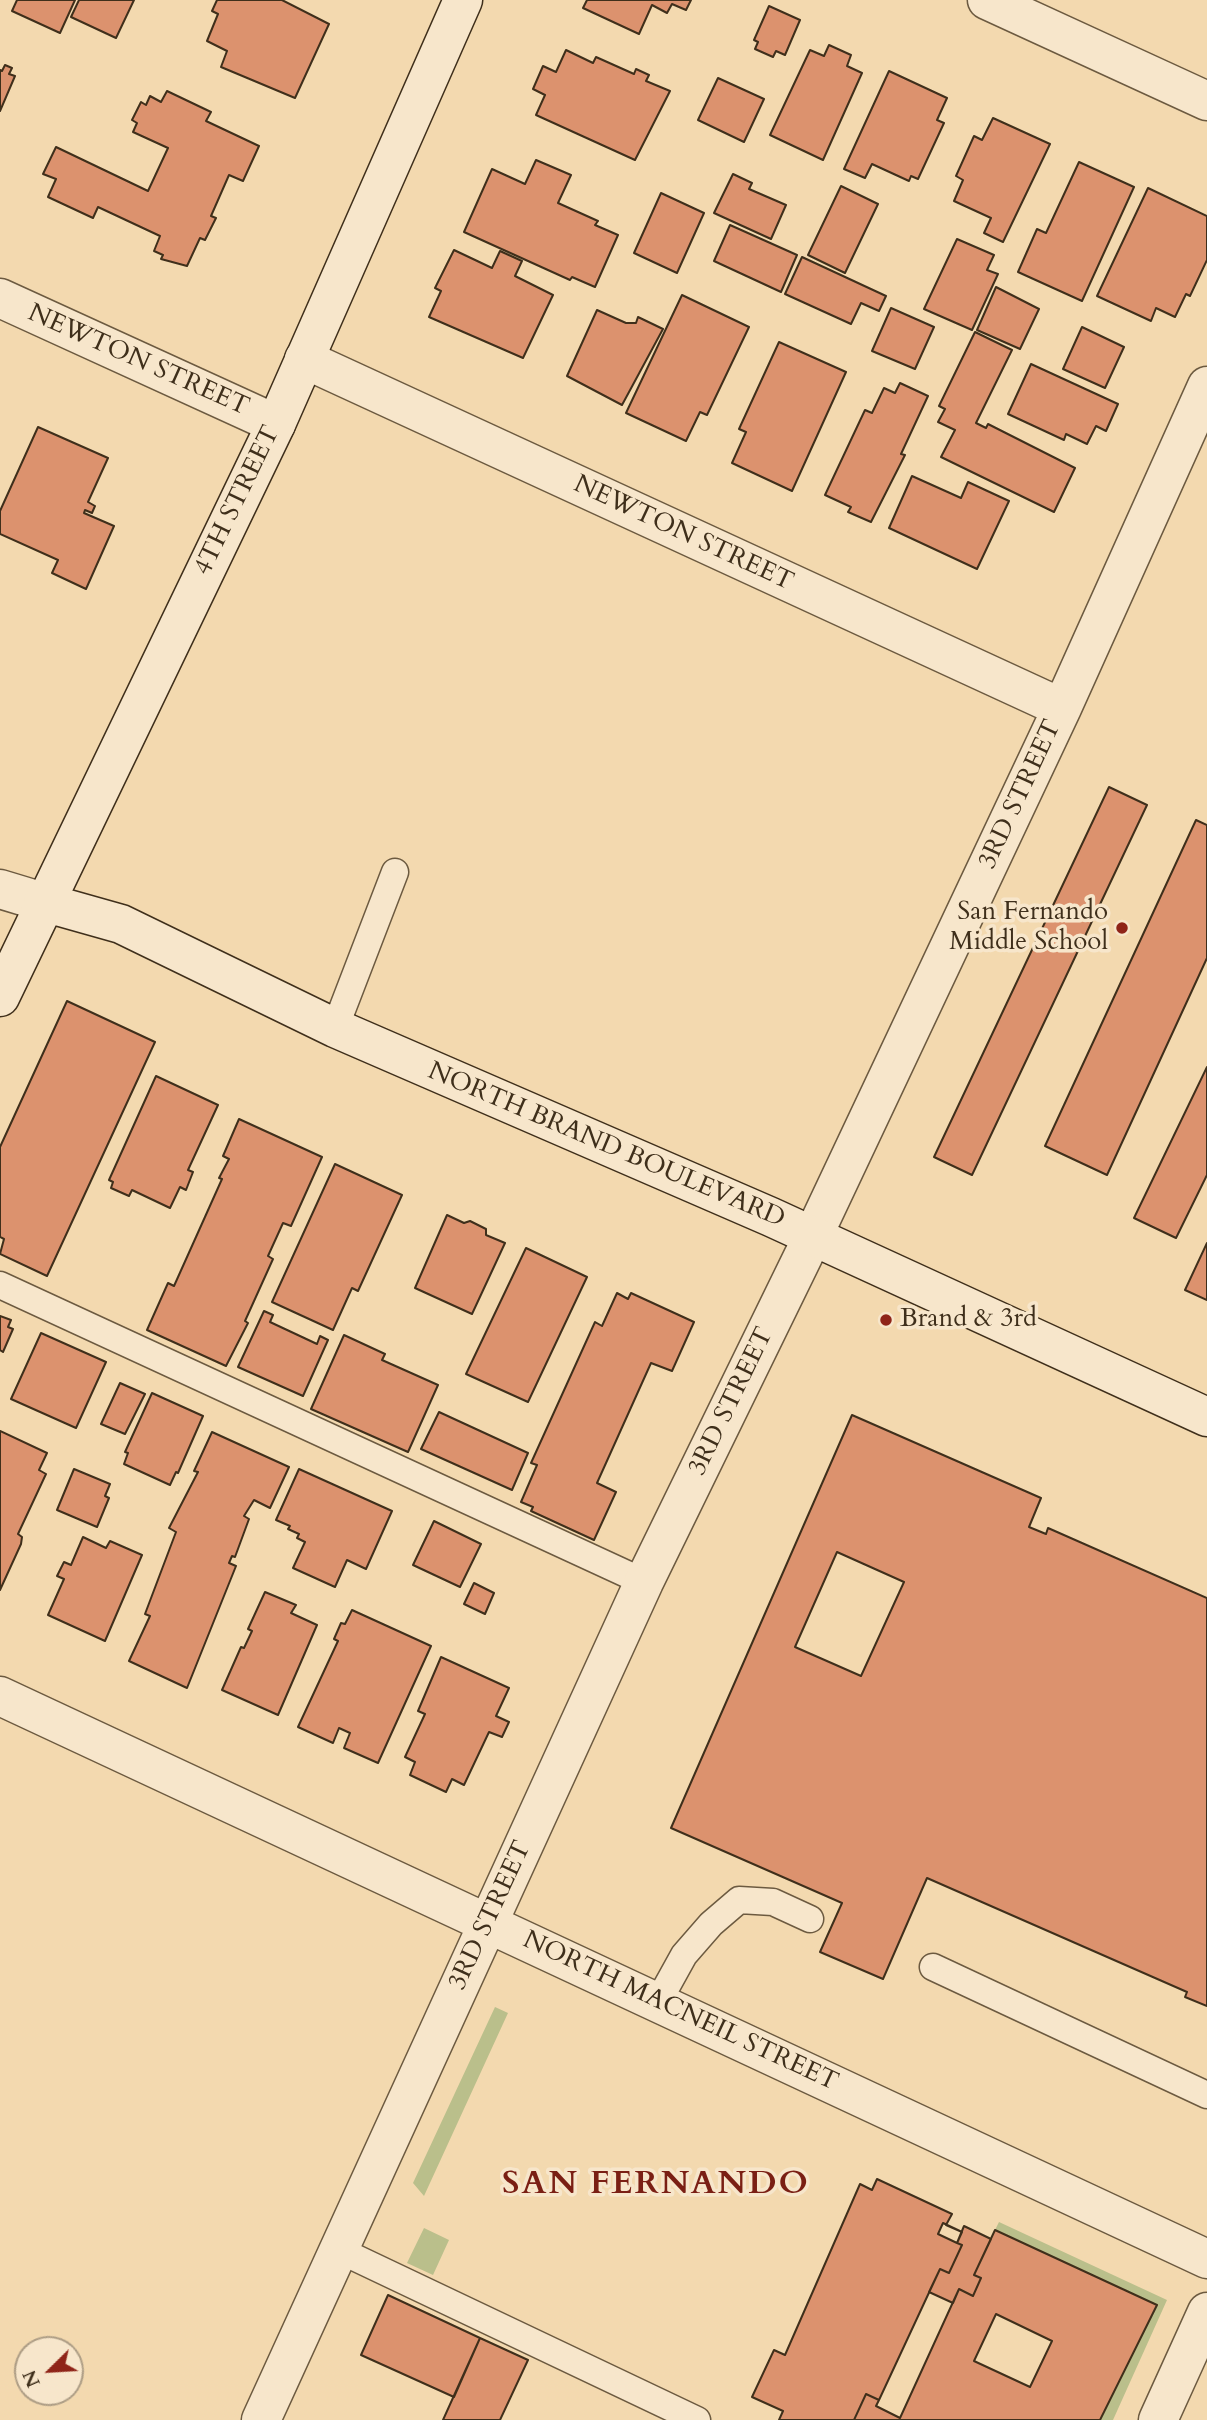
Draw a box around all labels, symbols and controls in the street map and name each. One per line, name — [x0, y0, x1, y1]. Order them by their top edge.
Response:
street label: NEWTON STREET — [23, 298, 253, 424]
street label: 4TH STREET — [188, 421, 288, 581]
street label: NEWTON STREET — [568, 469, 798, 599]
street label: 3RD STREET — [973, 716, 1069, 874]
place label: San Fernando Middle School — [949, 897, 1108, 958]
marker: San Fernando Middle School — [1114, 920, 1130, 936]
street label: NORTH BRAND BOULEVARD — [423, 1056, 789, 1236]
place label: Brand & 3rd — [900, 1304, 1037, 1336]
marker: Brand & 3rd — [878, 1312, 894, 1328]
street label: 3RD STREET — [683, 1323, 781, 1481]
street label: 3RD STREET — [443, 1837, 539, 1995]
street label: NORTH MACNEIL STREET — [517, 1925, 843, 2099]
district label: SAN FERNANDO — [504, 2165, 808, 2205]
north arrow — [14, 2336, 84, 2406]
text: N — [16, 2366, 47, 2392]

